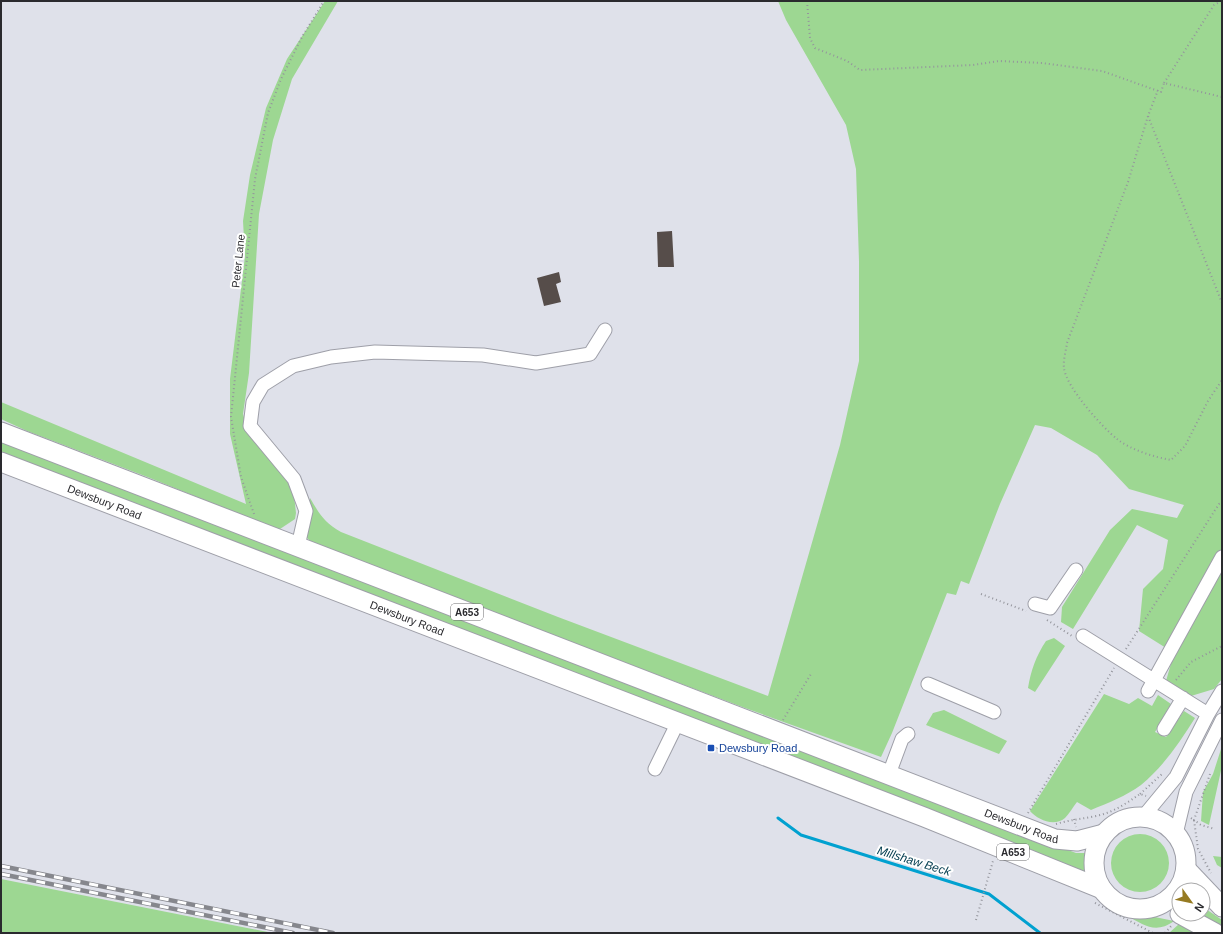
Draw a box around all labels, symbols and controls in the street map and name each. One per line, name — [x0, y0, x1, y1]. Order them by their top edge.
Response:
street label: Peter Lane — [229, 234, 247, 288]
street label: Dewsbury Road — [66, 482, 143, 522]
street label: Dewsbury Road — [368, 598, 446, 638]
road number: A653 — [451, 604, 483, 620]
place label: Dewsbury Road — [719, 742, 797, 754]
marker: Dewsbury Road — [706, 743, 716, 753]
street label: Dewsbury Road — [983, 806, 1059, 845]
water label: Millshaw Beck — [876, 843, 953, 879]
road number: A653 — [997, 844, 1029, 860]
north arrow — [1171, 882, 1211, 922]
text: N — [1192, 901, 1207, 914]

